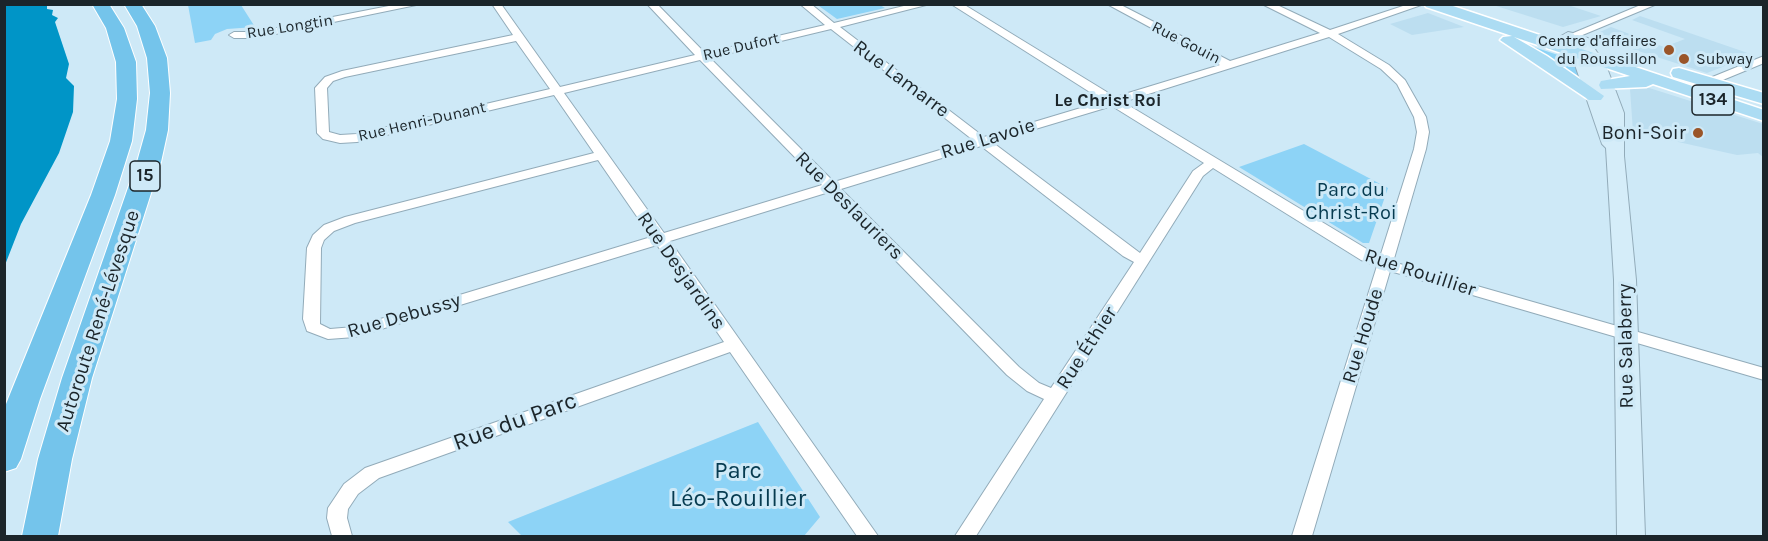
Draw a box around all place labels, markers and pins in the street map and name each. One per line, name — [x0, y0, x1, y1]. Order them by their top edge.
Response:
place label: Centre d'affaires du Roussillon — [1538, 31, 1657, 69]
marker: Centre d'affaires du Roussillon — [1662, 43, 1676, 57]
place label: Subway — [1696, 49, 1753, 69]
marker: Subway — [1677, 52, 1691, 66]
place label: Boni-Soir — [1601, 121, 1686, 145]
marker: Boni-Soir — [1691, 126, 1705, 140]

